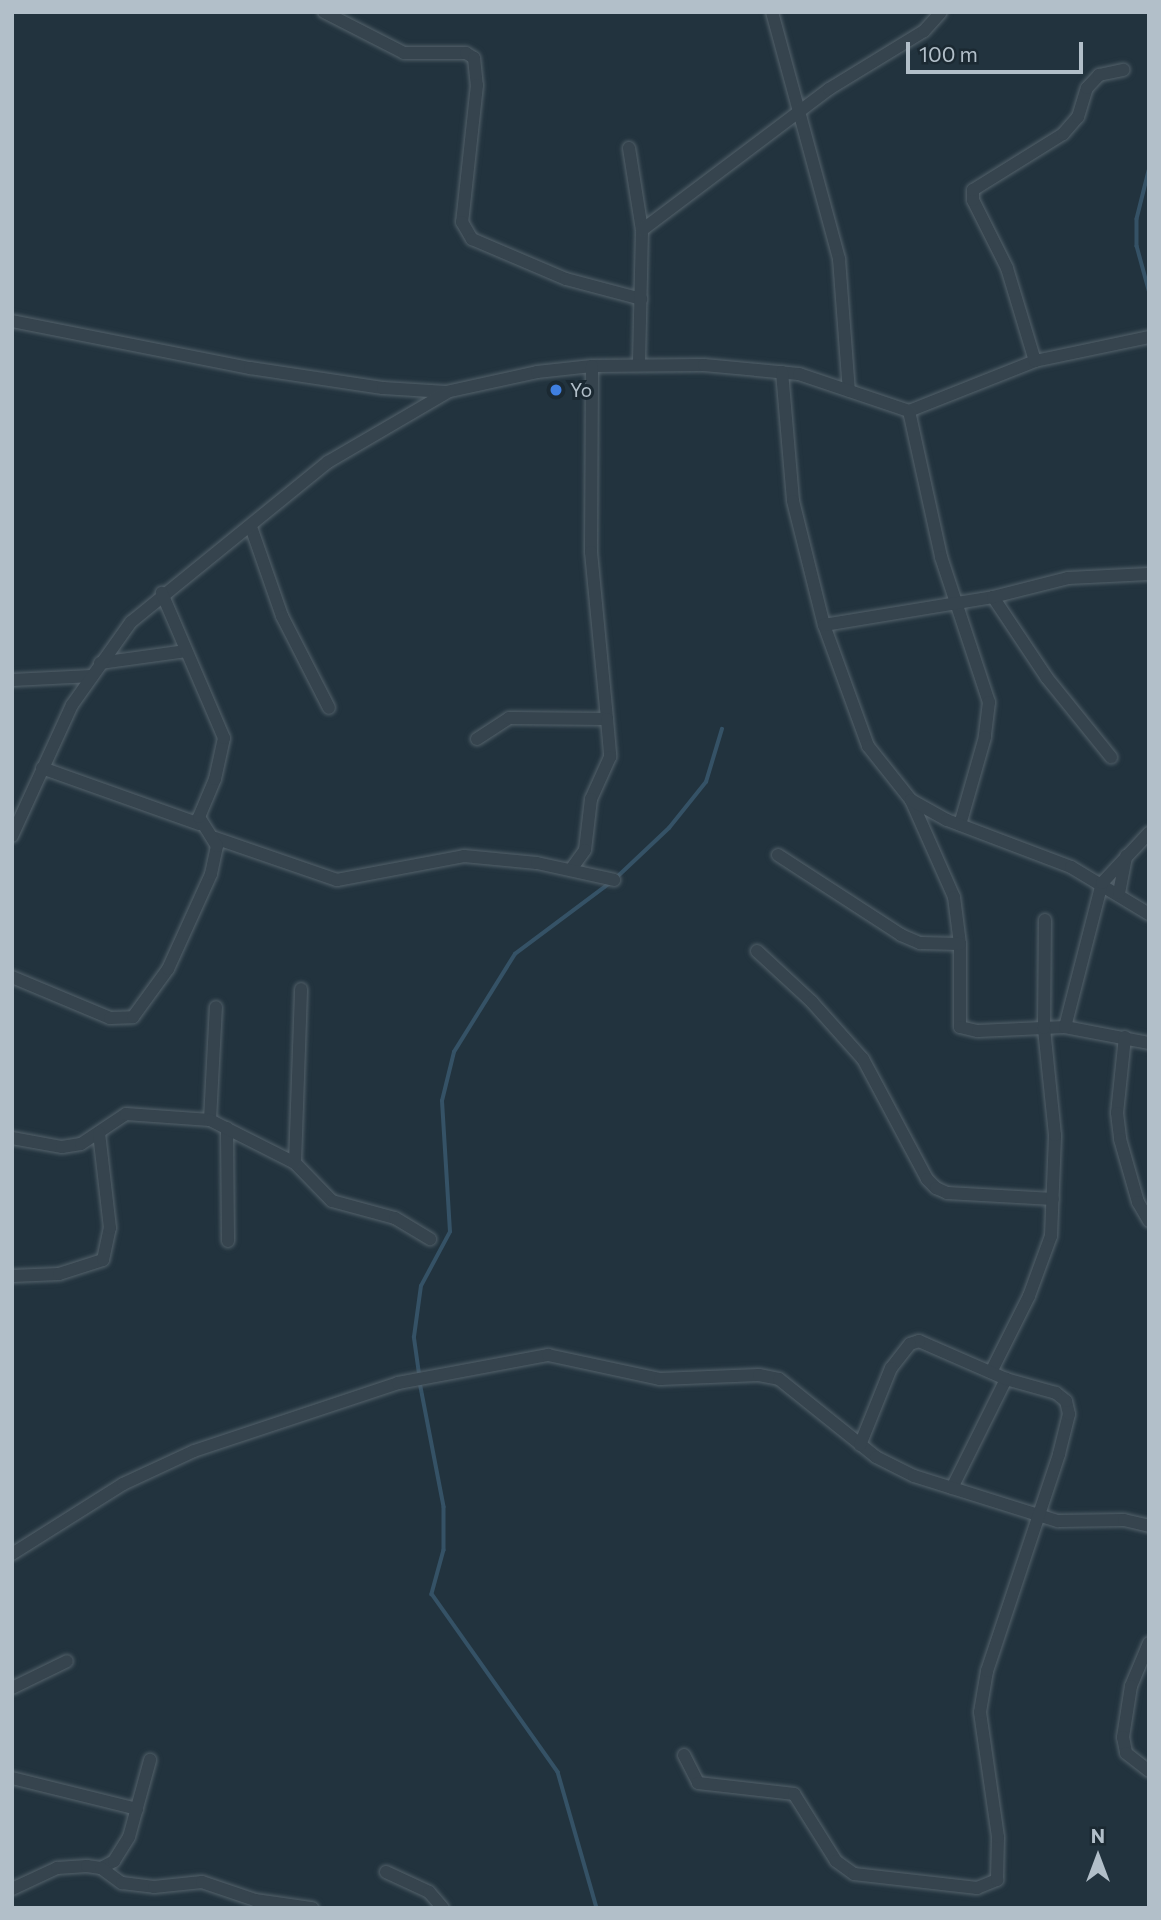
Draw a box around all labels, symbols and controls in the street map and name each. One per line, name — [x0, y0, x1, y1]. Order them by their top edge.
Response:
scale bar — [909, 28, 1086, 72]
text: 100 m — [919, 41, 978, 66]
place label: Yo — [570, 379, 592, 401]
marker: Yo — [548, 382, 564, 398]
north arrow — [1063, 1822, 1133, 1892]
text: N — [1091, 1824, 1105, 1847]

